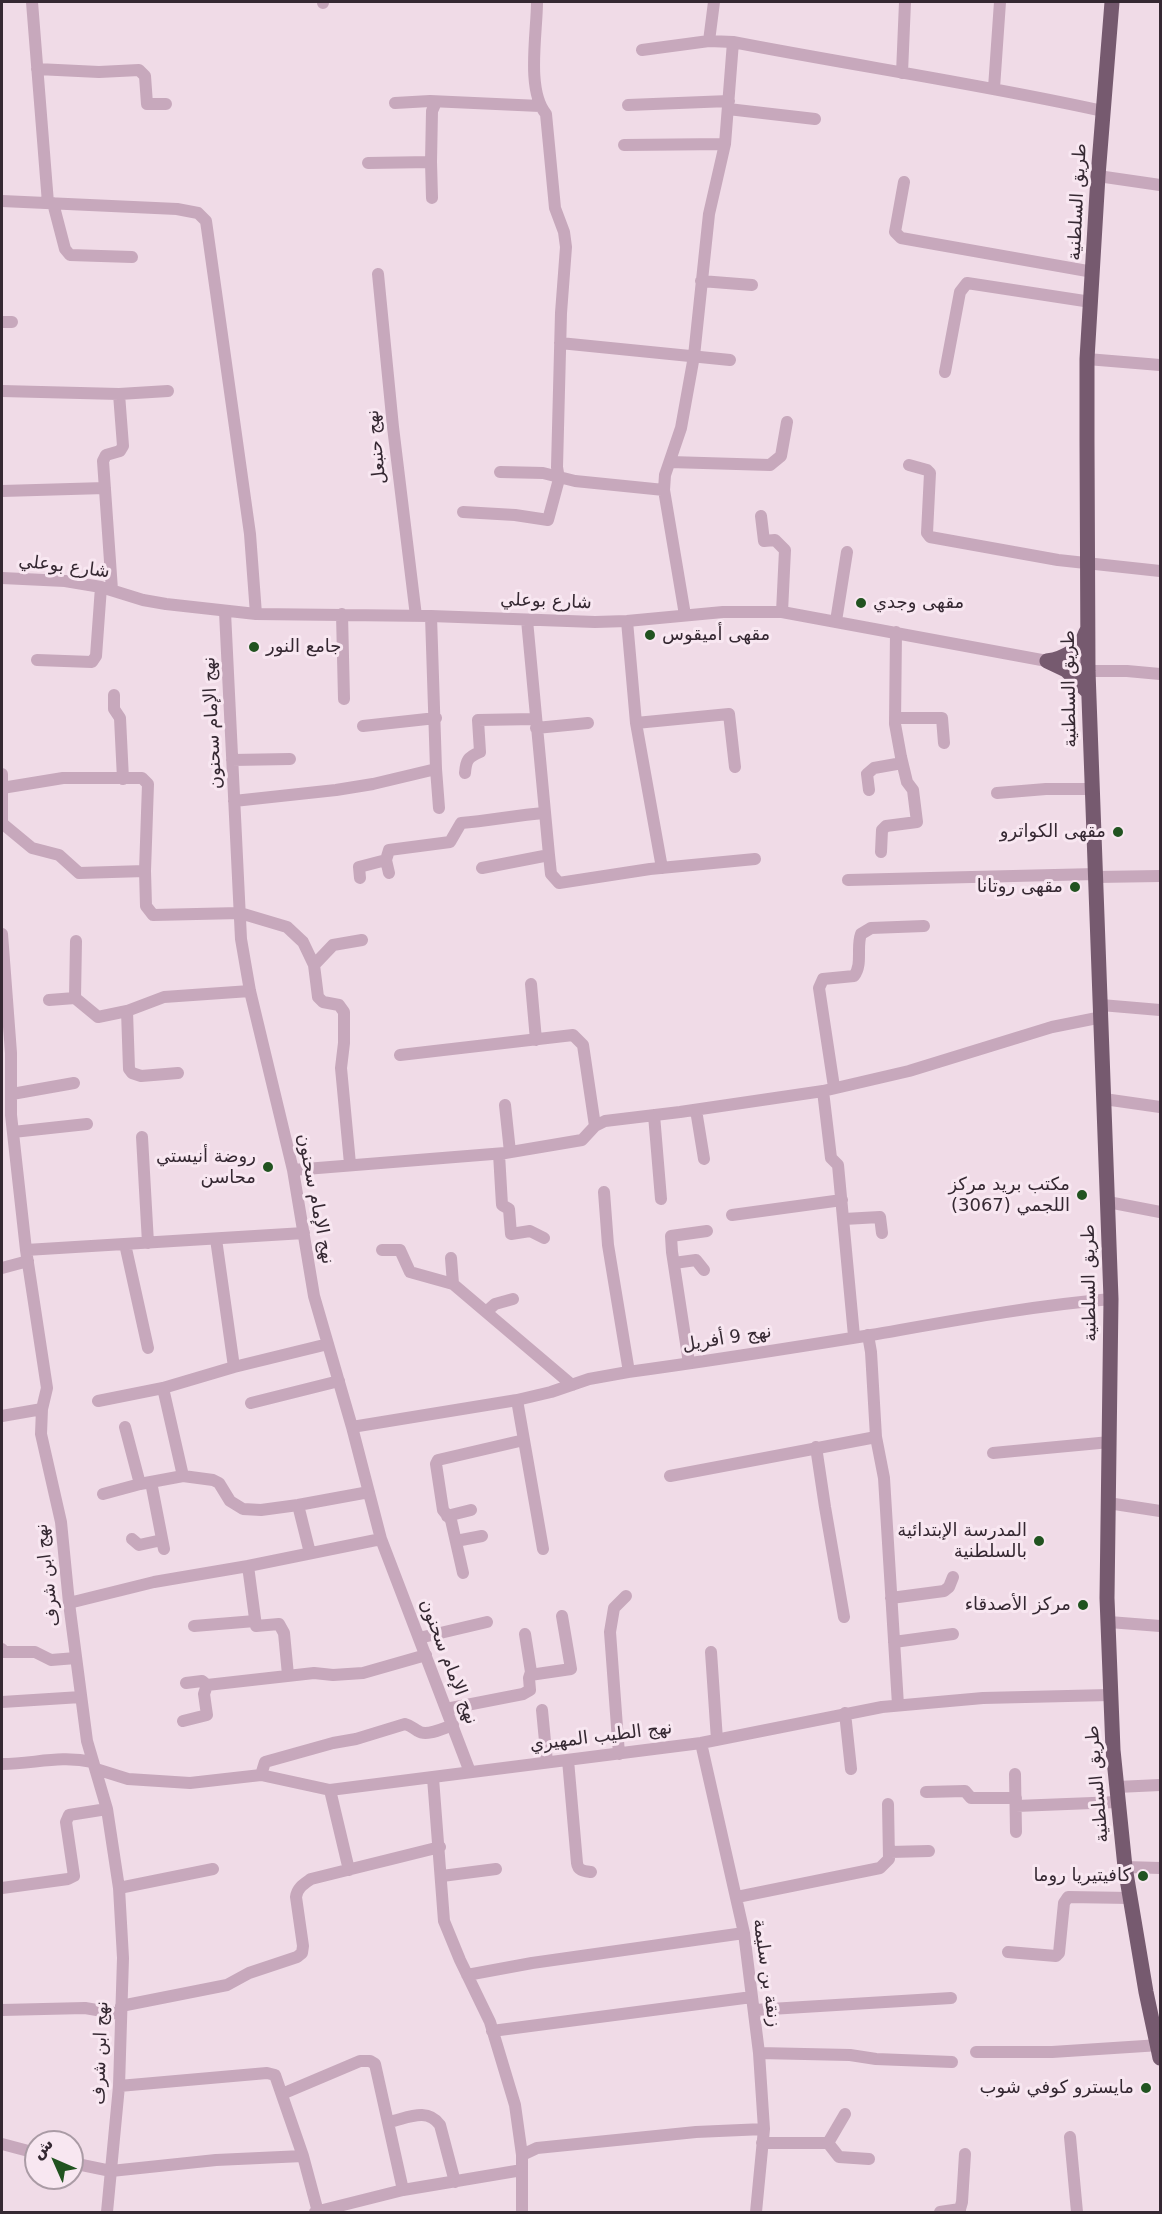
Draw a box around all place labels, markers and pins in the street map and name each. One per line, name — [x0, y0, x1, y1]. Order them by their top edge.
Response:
place label: مقهى وجدي — [873, 592, 964, 614]
marker: مقهى وجدي — [854, 596, 868, 610]
place label: مقهى أميقوس — [662, 624, 770, 646]
marker: مقهى أميقوس — [643, 628, 657, 642]
place label: جامع النور — [266, 636, 341, 658]
marker: جامع النور — [247, 640, 261, 654]
place label: مقهى الكواترو — [1000, 821, 1106, 843]
marker: مقهى الكواترو — [1111, 825, 1125, 839]
place label: مقهى روتانا — [977, 876, 1063, 898]
marker: مقهى روتانا — [1068, 880, 1082, 894]
place label: روضة أنيستي محاسن — [156, 1146, 256, 1188]
marker: روضة أنيستي محاسن — [261, 1160, 275, 1174]
place label: مكتب بريد مركز اللجمي (3067) — [948, 1174, 1070, 1216]
marker: مكتب بريد مركز اللجمي (3067) — [1075, 1188, 1089, 1202]
place label: المدرسة الإبتدائية بالسلطنية — [897, 1520, 1027, 1562]
marker: المدرسة الإبتدائية بالسلطنية — [1032, 1534, 1046, 1548]
place label: مركز الأصدقاء — [965, 1594, 1071, 1616]
marker: مركز الأصدقاء — [1076, 1598, 1090, 1612]
place label: كافيتيريا روما — [1033, 1865, 1131, 1887]
marker: كافيتيريا روما — [1136, 1869, 1150, 1883]
place label: مايسترو كوفي شوب — [980, 2077, 1134, 2099]
marker: مايسترو كوفي شوب — [1139, 2081, 1153, 2095]

